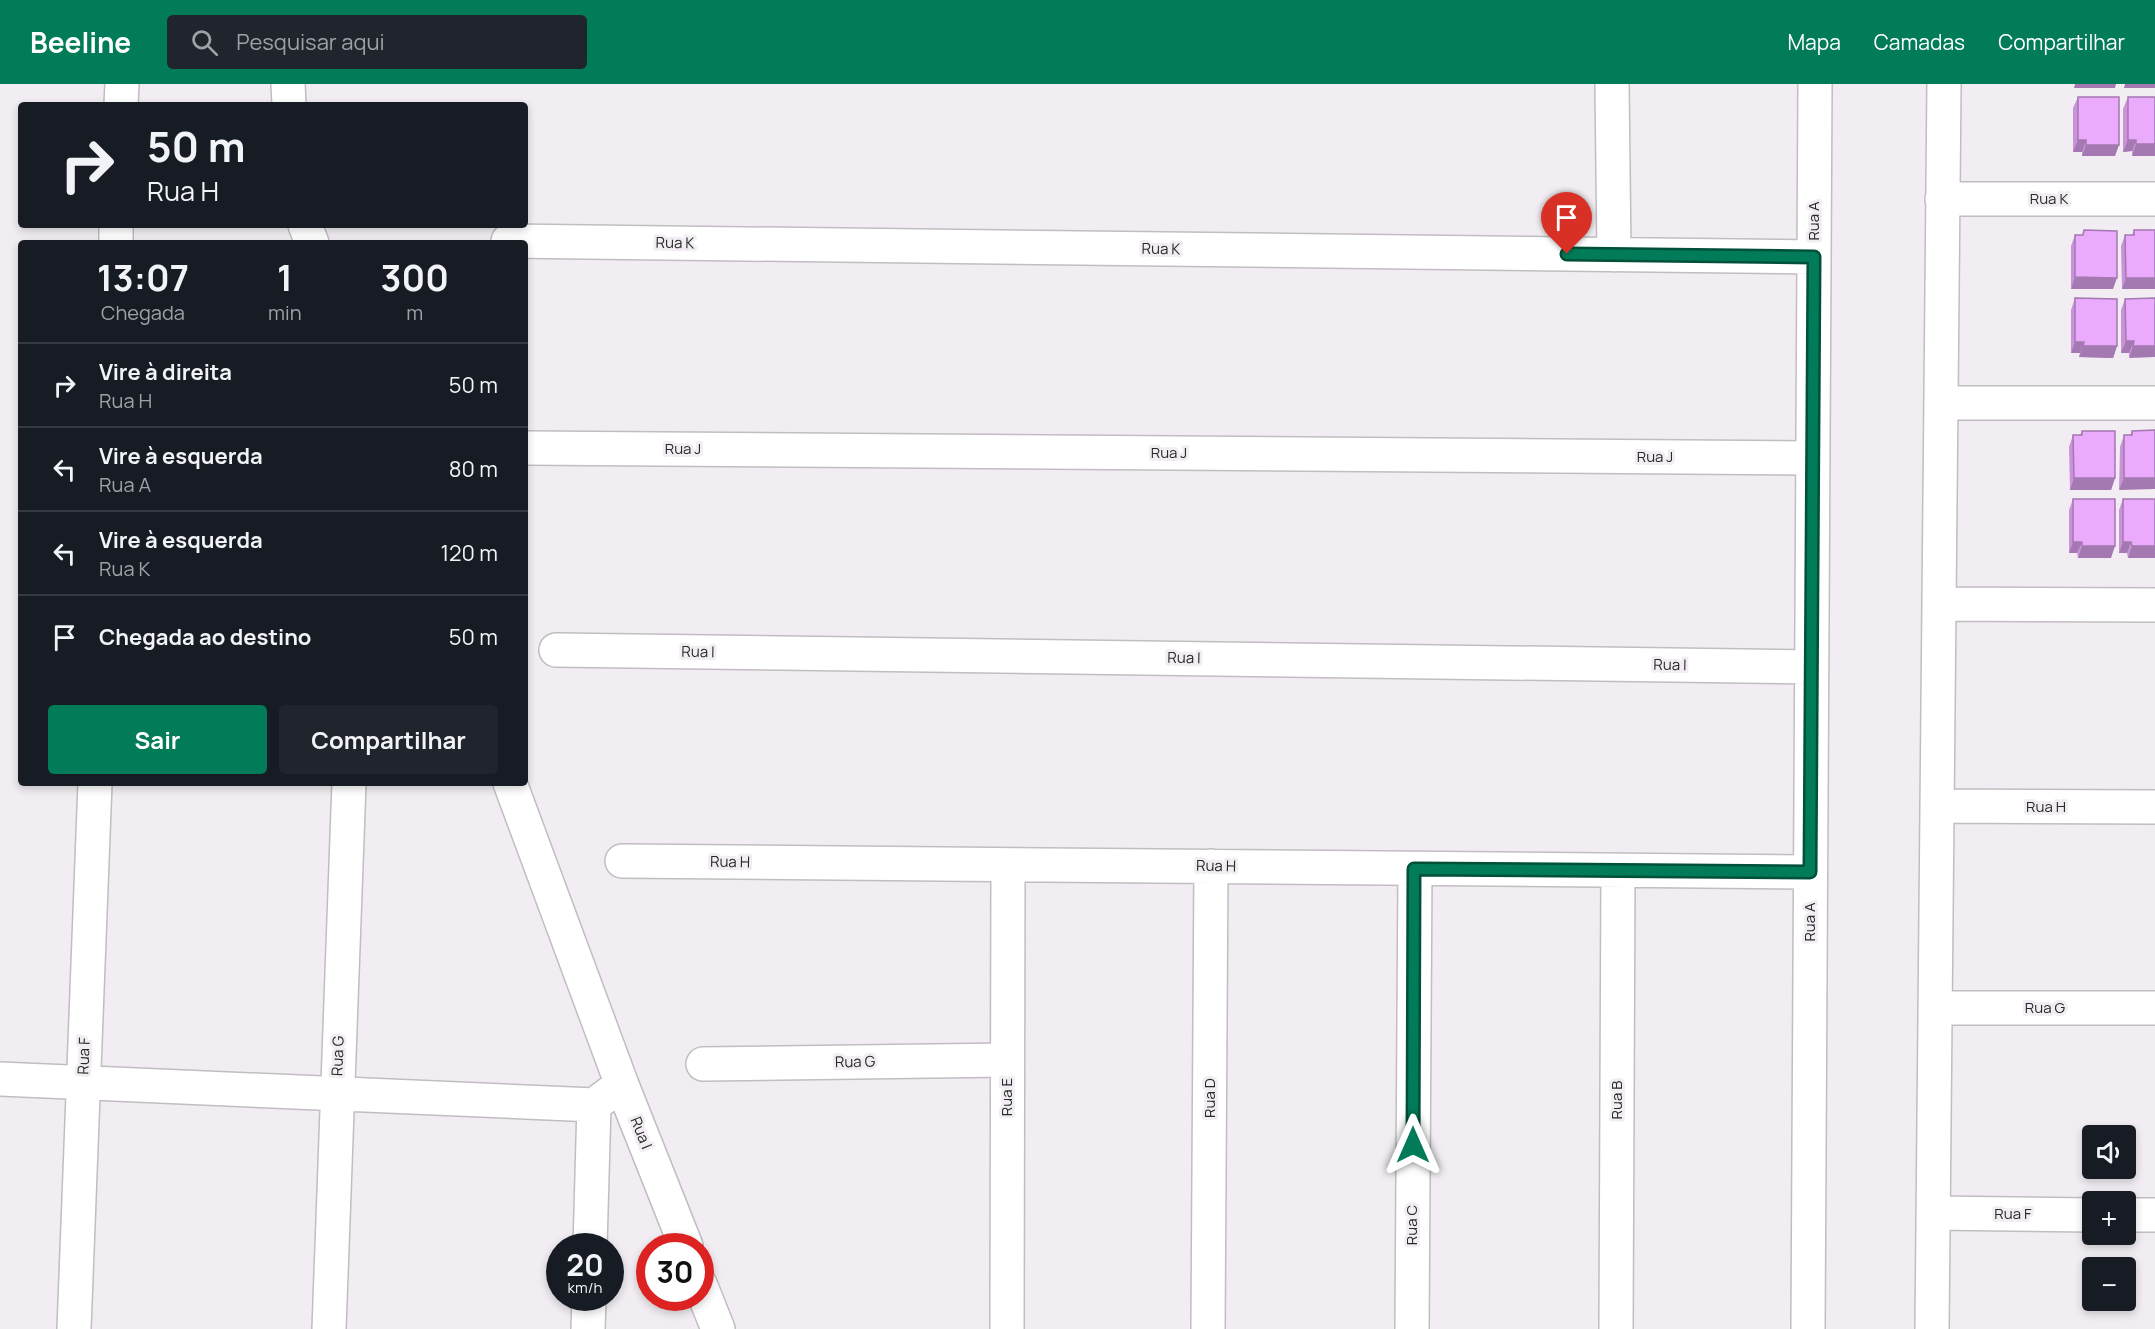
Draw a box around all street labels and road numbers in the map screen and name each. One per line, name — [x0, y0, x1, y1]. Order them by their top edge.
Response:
street label: Rua K — [2030, 188, 2068, 209]
street label: Rua A — [1803, 201, 1824, 241]
street label: Rua K — [656, 232, 695, 253]
street label: Rua K — [1142, 238, 1181, 259]
street label: Rua J — [665, 438, 701, 459]
street label: Rua J — [1151, 442, 1187, 463]
street label: Rua J — [1637, 446, 1673, 467]
street label: Rua I — [681, 641, 715, 662]
street label: Rua I — [1167, 647, 1201, 668]
street label: Rua I — [1653, 654, 1687, 675]
street label: Rua H — [2026, 796, 2066, 817]
street label: Rua H — [710, 851, 750, 872]
street label: Rua H — [1196, 855, 1236, 876]
street label: Rua A — [1799, 902, 1820, 942]
street label: Rua G — [2025, 997, 2066, 1018]
street label: Rua G — [326, 1035, 349, 1076]
street label: Rua F — [72, 1037, 95, 1075]
street label: Rua G — [835, 1051, 876, 1072]
street label: Rua E — [996, 1078, 1017, 1116]
street label: Rua D — [1199, 1078, 1220, 1118]
street label: Rua B — [1606, 1081, 1627, 1119]
street label: Rua I — [626, 1113, 657, 1152]
street label: Rua F — [1994, 1203, 2032, 1224]
street label: Rua C — [1401, 1205, 1422, 1245]

